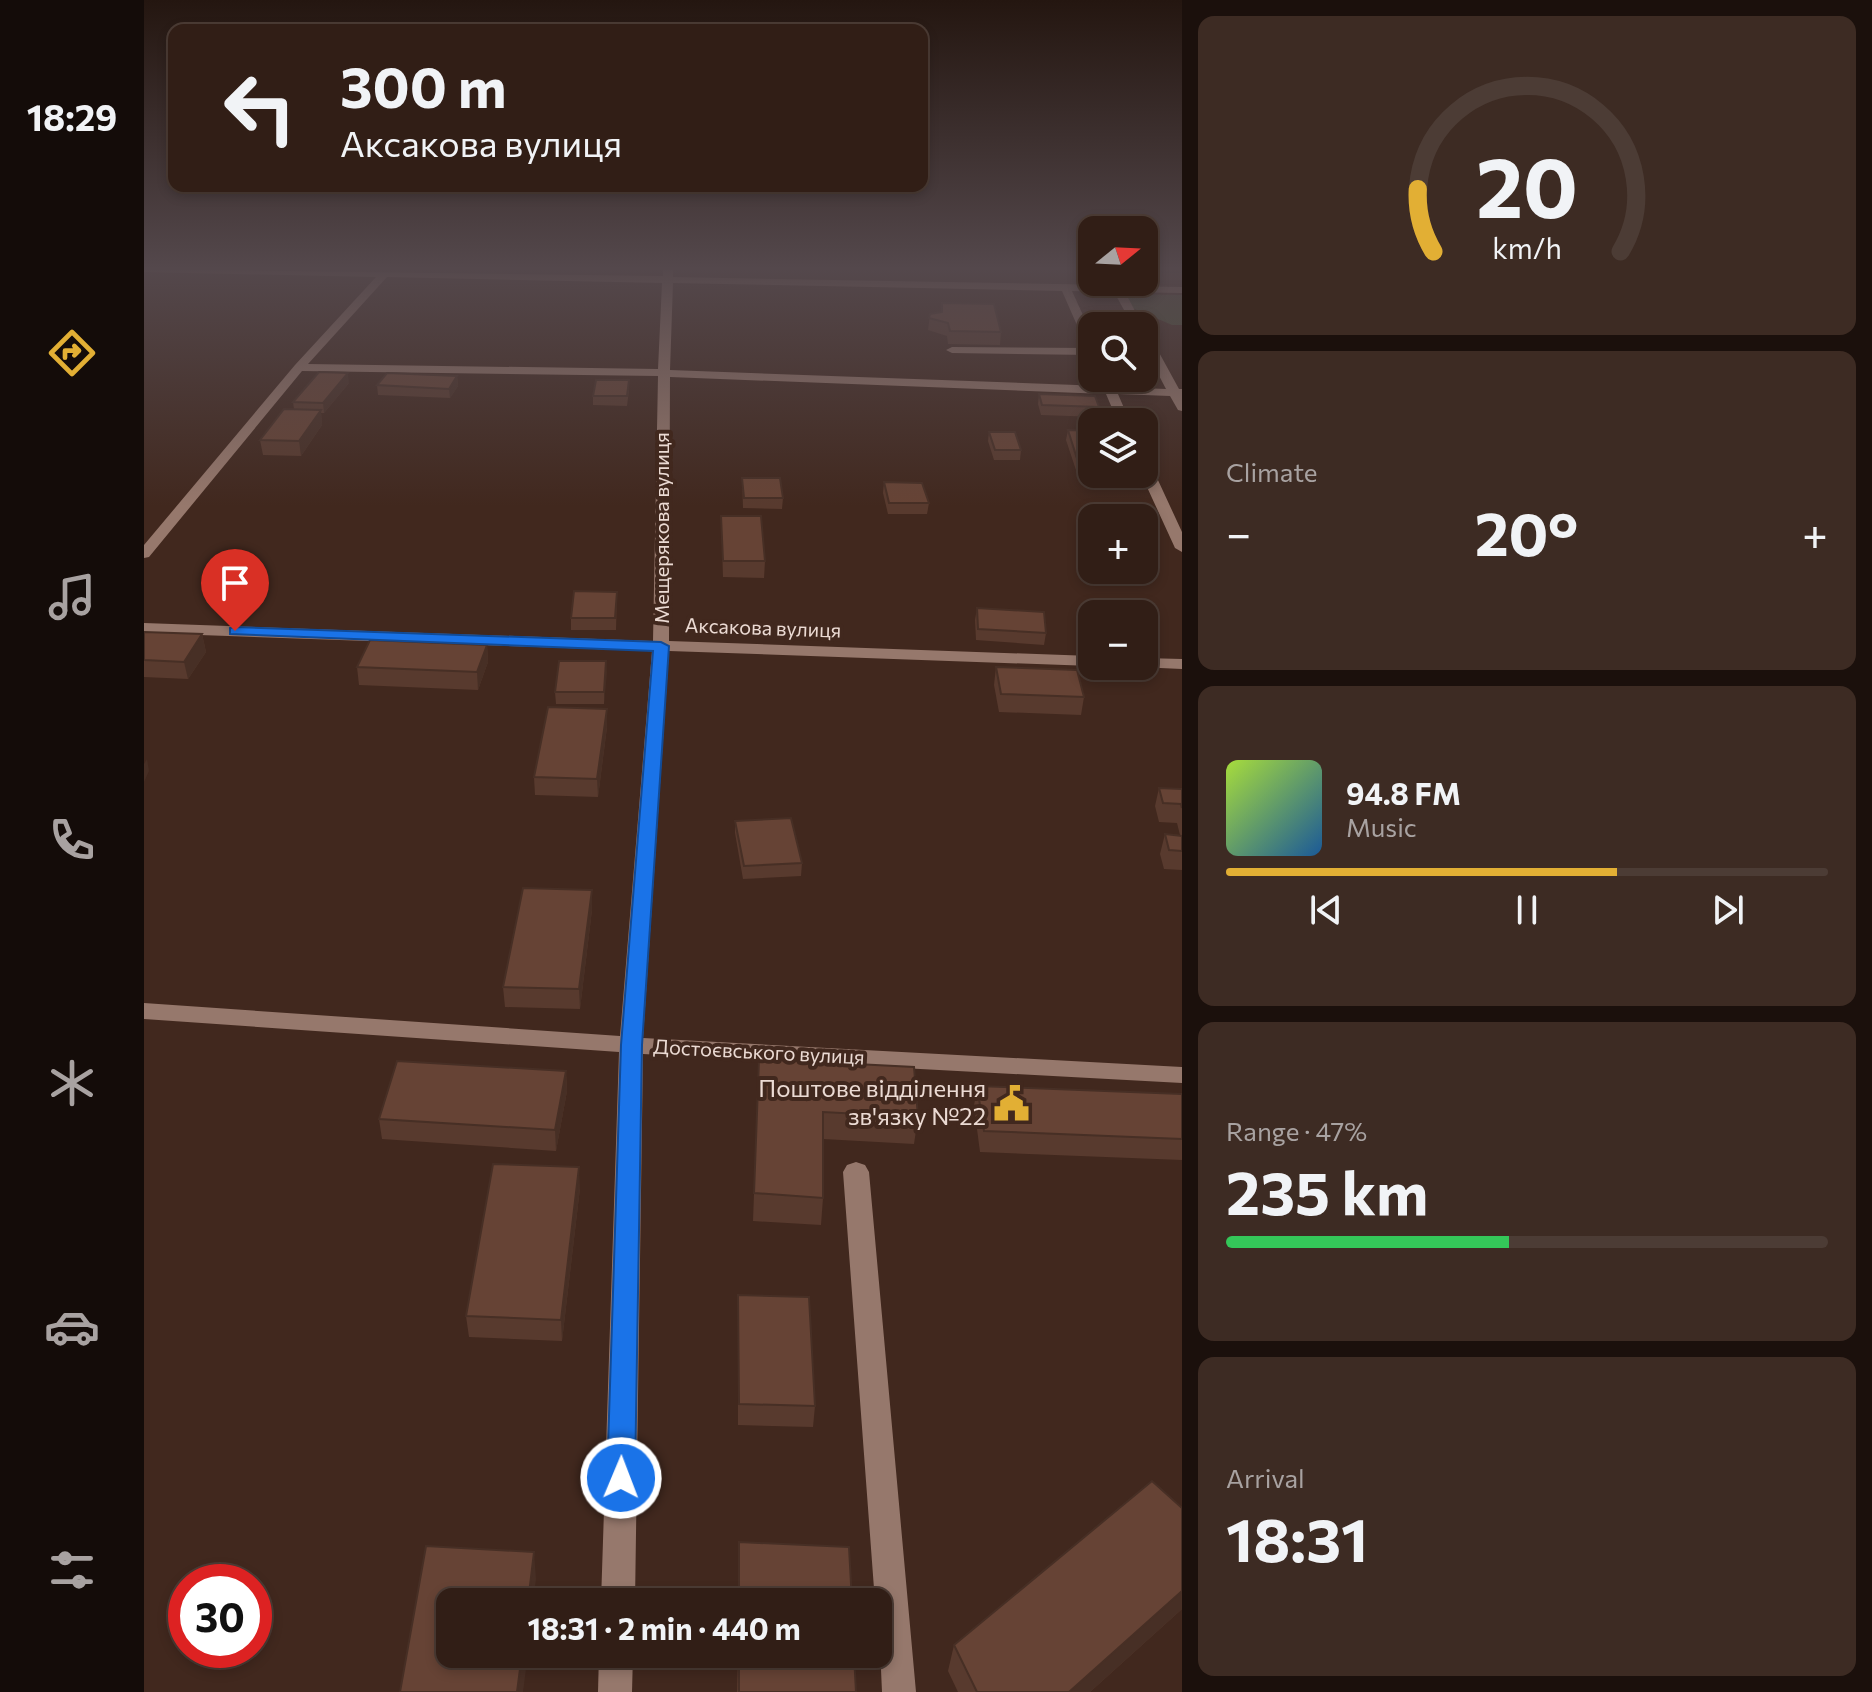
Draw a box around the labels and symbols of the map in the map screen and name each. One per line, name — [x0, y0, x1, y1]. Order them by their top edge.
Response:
north arrow — [1078, 216, 1158, 296]
street label: Мещерякова вулиця — [649, 432, 673, 624]
pin — [201, 549, 269, 631]
street label: Аксакова вулиця — [684, 612, 842, 642]
street label: Достоєвського вулиця — [653, 1033, 865, 1069]
place label: Поштове відділення зв'язку №22 — [758, 1073, 986, 1130]
public building icon: Поштове відділення зв'язку №22 — [993, 1084, 1031, 1122]
position arrow — [579, 1436, 663, 1520]
speed limit sign: 30 — [168, 1564, 272, 1668]

